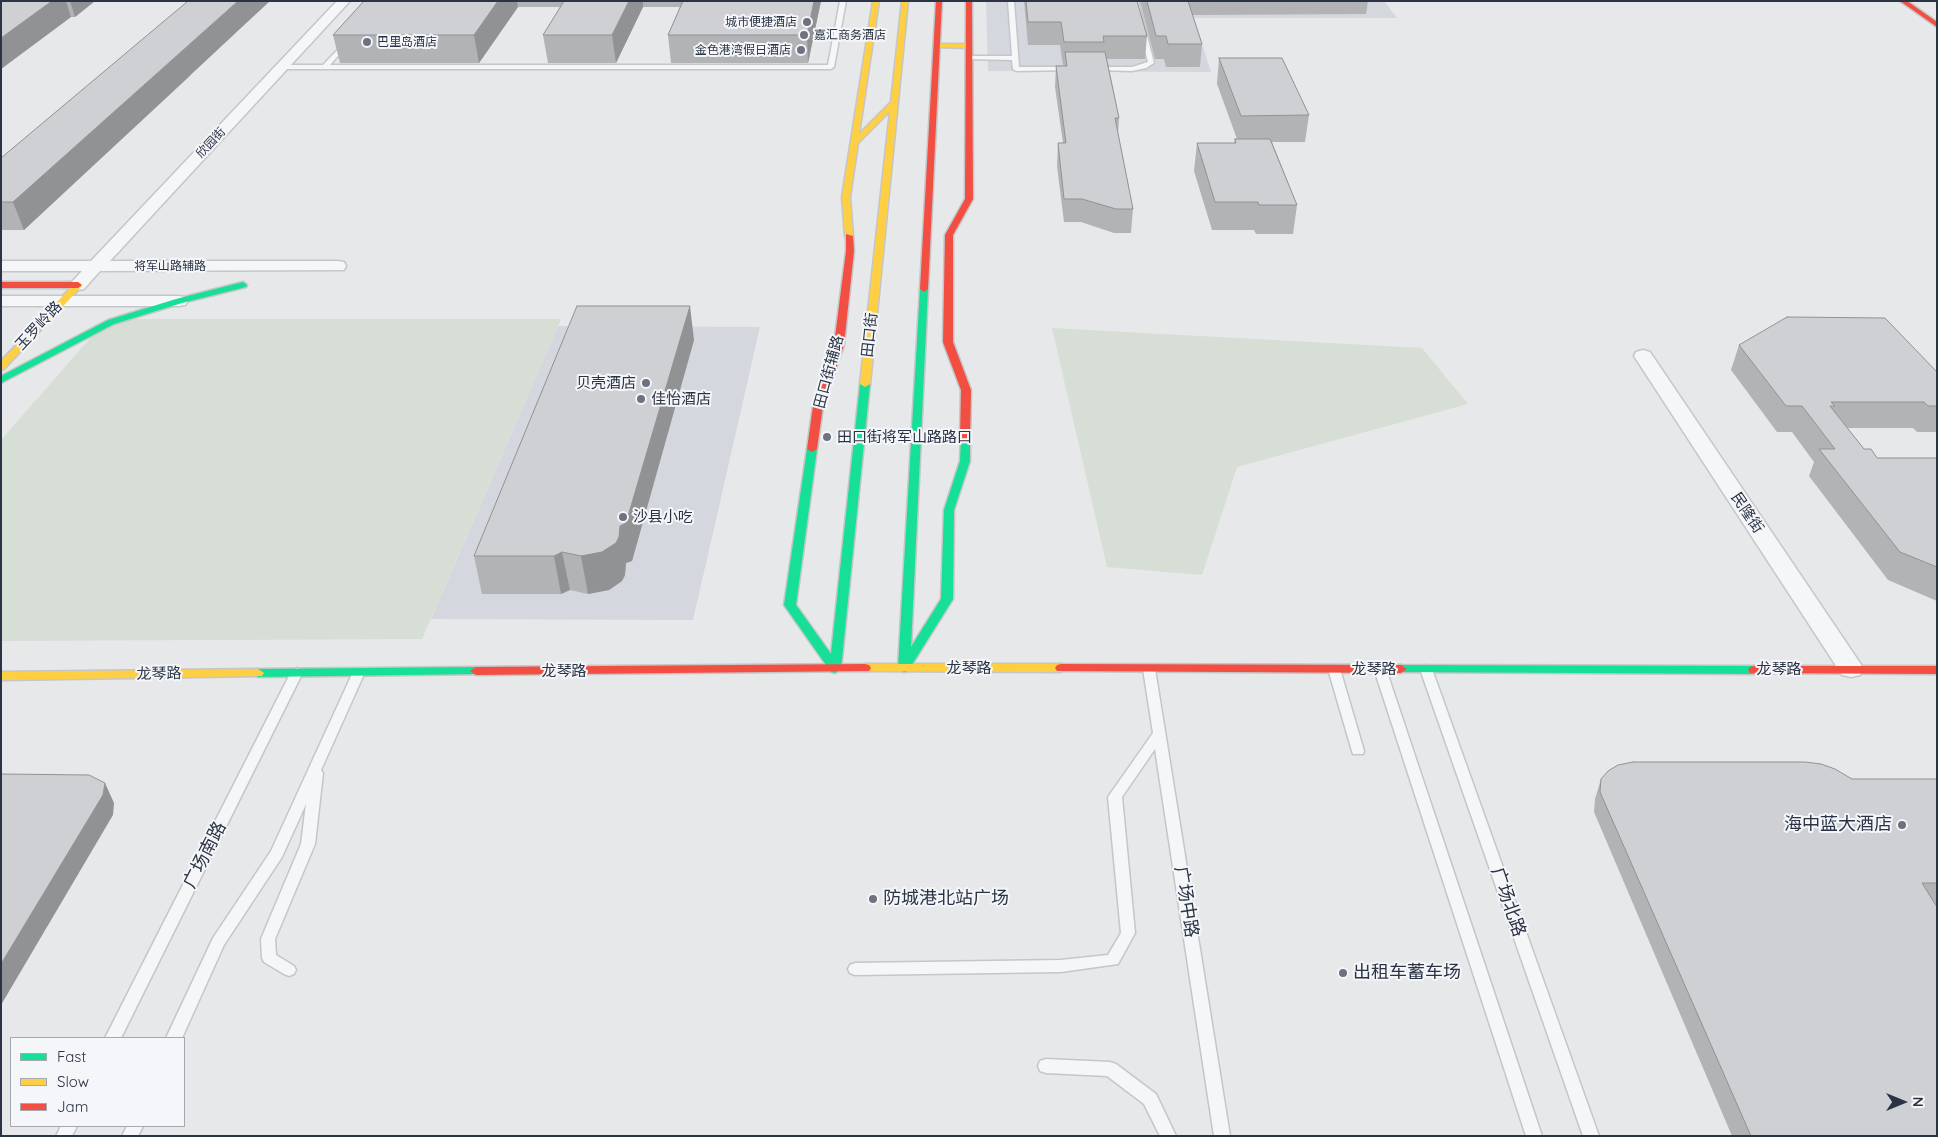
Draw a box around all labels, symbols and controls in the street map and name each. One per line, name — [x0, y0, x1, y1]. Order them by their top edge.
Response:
place label: 城市便捷酒店 — [725, 15, 797, 29]
marker: 城市便捷酒店 — [801, 16, 813, 28]
place label: 嘉汇商务酒店 — [814, 28, 886, 42]
marker: 嘉汇商务酒店 — [798, 29, 810, 41]
place label: 巴里岛酒店 — [377, 35, 437, 49]
marker: 巴里岛酒店 — [361, 36, 373, 48]
place label: 金色港湾假日酒店 — [695, 43, 791, 57]
marker: 金色港湾假日酒店 — [795, 44, 807, 56]
street label: 欣园街 — [193, 125, 229, 161]
street label: 将军山路辅路 — [134, 259, 206, 273]
street label: 玉罗岭路 — [12, 298, 66, 354]
street label: 田口街 — [859, 312, 881, 358]
street label: 田口街辅路 — [811, 333, 847, 411]
place label: 贝壳酒店 — [576, 374, 636, 392]
marker: 贝壳酒店 — [640, 377, 652, 389]
place label: 佳怡酒店 — [651, 390, 711, 408]
marker: 佳怡酒店 — [635, 393, 647, 405]
place label: 田口街将军山路路口 — [837, 428, 972, 446]
marker: 田口街将军山路路口 — [821, 431, 833, 443]
street label: 民隆街 — [1727, 489, 1767, 537]
place label: 沙县小吃 — [633, 508, 693, 526]
marker: 沙县小吃 — [617, 511, 629, 523]
street label: 龙琴路 — [947, 659, 991, 677]
street label: 龙琴路 — [1352, 660, 1396, 678]
street label: 龙琴路 — [1757, 660, 1801, 678]
street label: 龙琴路 — [542, 662, 586, 680]
street label: 龙琴路 — [136, 665, 182, 683]
place label: 海中蓝大酒店 — [1784, 814, 1892, 836]
street label: 广场南路 — [179, 818, 231, 892]
marker: 海中蓝大酒店 — [1896, 819, 1908, 831]
street label: 广场北路 — [1486, 864, 1530, 940]
street label: 广场中路 — [1170, 865, 1202, 939]
place label: 防城港北站广场 — [883, 888, 1009, 910]
marker: 防城港北站广场 — [867, 893, 879, 905]
place label: 出租车蓄车场 — [1353, 962, 1461, 984]
marker: 出租车蓄车场 — [1337, 967, 1349, 979]
legend — [10, 1037, 185, 1127]
text: Fast — [57, 1047, 86, 1066]
text: Slow — [57, 1072, 89, 1091]
north arrow — [1878, 1077, 1928, 1127]
text: Jam — [57, 1097, 88, 1116]
text: N — [1909, 1097, 1927, 1107]

